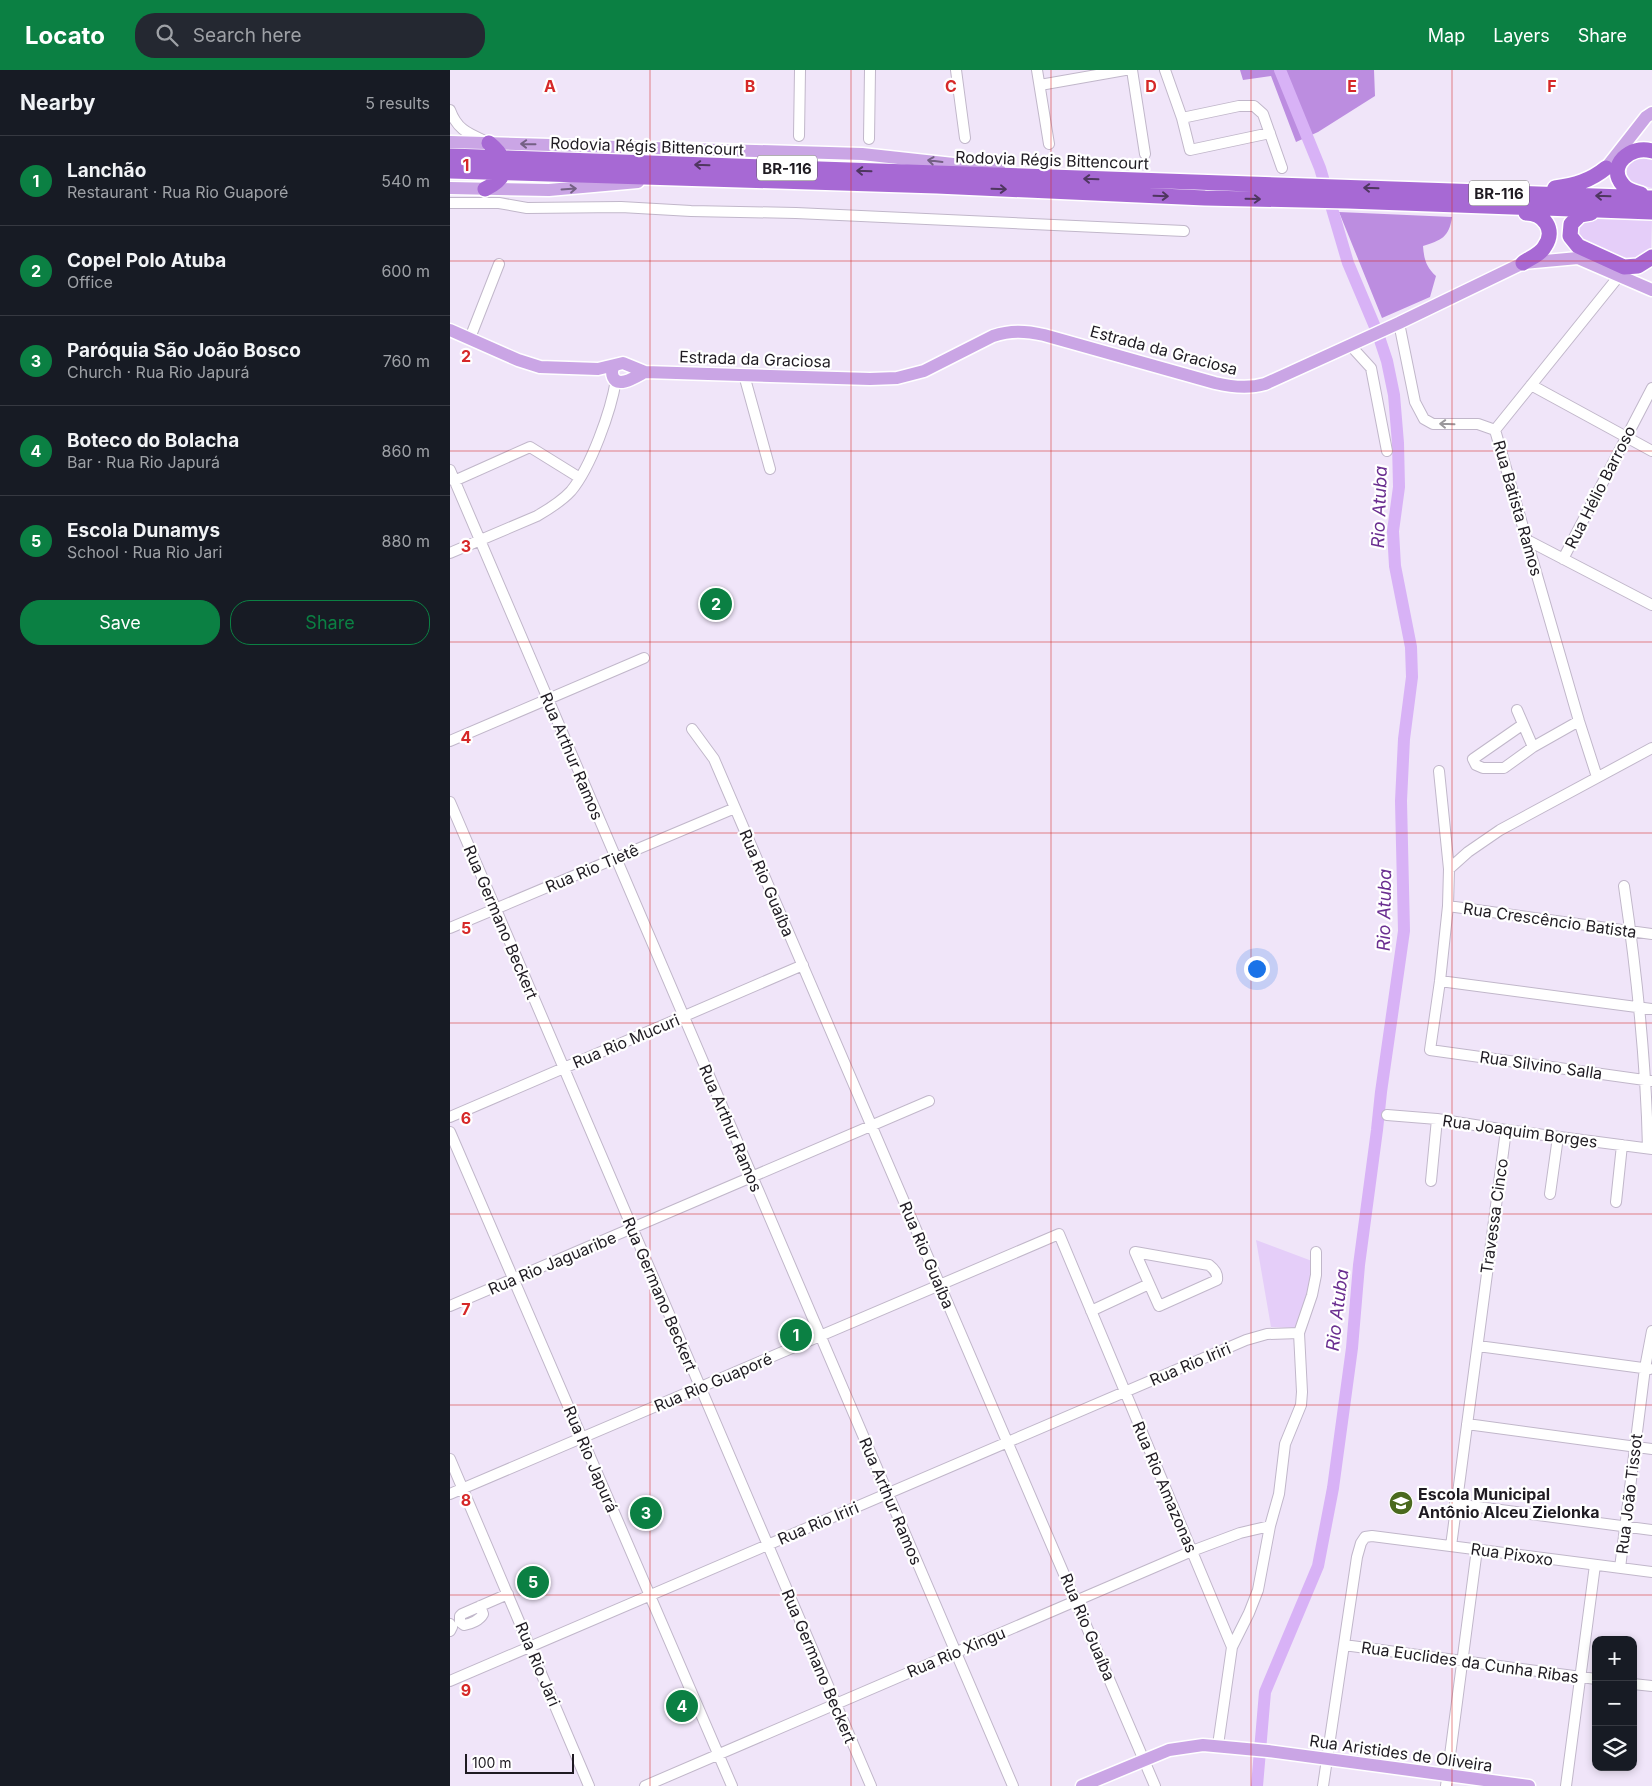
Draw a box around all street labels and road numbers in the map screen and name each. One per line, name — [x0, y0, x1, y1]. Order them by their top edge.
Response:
street label: Rodovia Régis Bittencourt — [550, 133, 744, 159]
street label: Rodovia Régis Bittencourt — [955, 147, 1149, 173]
road number: BR-116 — [757, 156, 817, 180]
road number: BR-116 — [1469, 180, 1529, 206]
street label: Estrada da Graciosa — [1088, 321, 1240, 379]
street label: Estrada da Graciosa — [679, 346, 831, 372]
street label: Rua Hélio Barroso — [1560, 422, 1640, 552]
street label: Rua Batista Ramos — [1489, 438, 1547, 578]
street label: Rua Arthur Ramos — [536, 689, 608, 823]
street label: Rua Rio Guaíba — [735, 826, 799, 940]
street label: Rua Rio Tietê — [542, 839, 642, 897]
street label: Rua Germano Beckert — [459, 842, 543, 1002]
street label: Rua Crescêncio Batista — [1462, 898, 1638, 942]
street label: Rua Rio Mucuri — [570, 1009, 682, 1073]
street label: Rua Silvino Salla — [1478, 1046, 1604, 1084]
street label: Rua Arthur Ramos — [695, 1061, 767, 1195]
street label: Rua Joaquim Borges — [1441, 1110, 1599, 1152]
street label: Travessa Cinco — [1476, 1157, 1512, 1275]
street label: Rua Rio Guaíba — [895, 1198, 959, 1312]
street label: Rua Germano Beckert — [618, 1214, 702, 1374]
street label: Rua Rio Jaguaribe — [485, 1227, 619, 1299]
street label: Rua Rio Iriri — [1146, 1338, 1234, 1390]
street label: Rua Rio Guaporé — [651, 1348, 775, 1416]
street label: Rua Rio Japurá — [560, 1403, 622, 1515]
street label: Rua Rio Amazonas — [1128, 1418, 1202, 1556]
street label: Rua João Tissot — [1612, 1433, 1646, 1555]
street label: Rua Arthur Ramos — [855, 1434, 927, 1568]
street label: Rua Rio Iriri — [774, 1497, 862, 1549]
street label: Rua Pixoxo — [1470, 1538, 1554, 1570]
street label: Rua Rio Guaíba — [1056, 1570, 1120, 1684]
street label: Rua Germano Beckert — [777, 1586, 861, 1746]
street label: Rua Rio Jari — [511, 1619, 565, 1709]
street label: Rua Rio Xingu — [904, 1622, 1008, 1682]
street label: Rua Euclides da Cunha Ribas — [1360, 1637, 1580, 1687]
street label: Rua Aristides de Oliveira — [1308, 1730, 1494, 1776]

